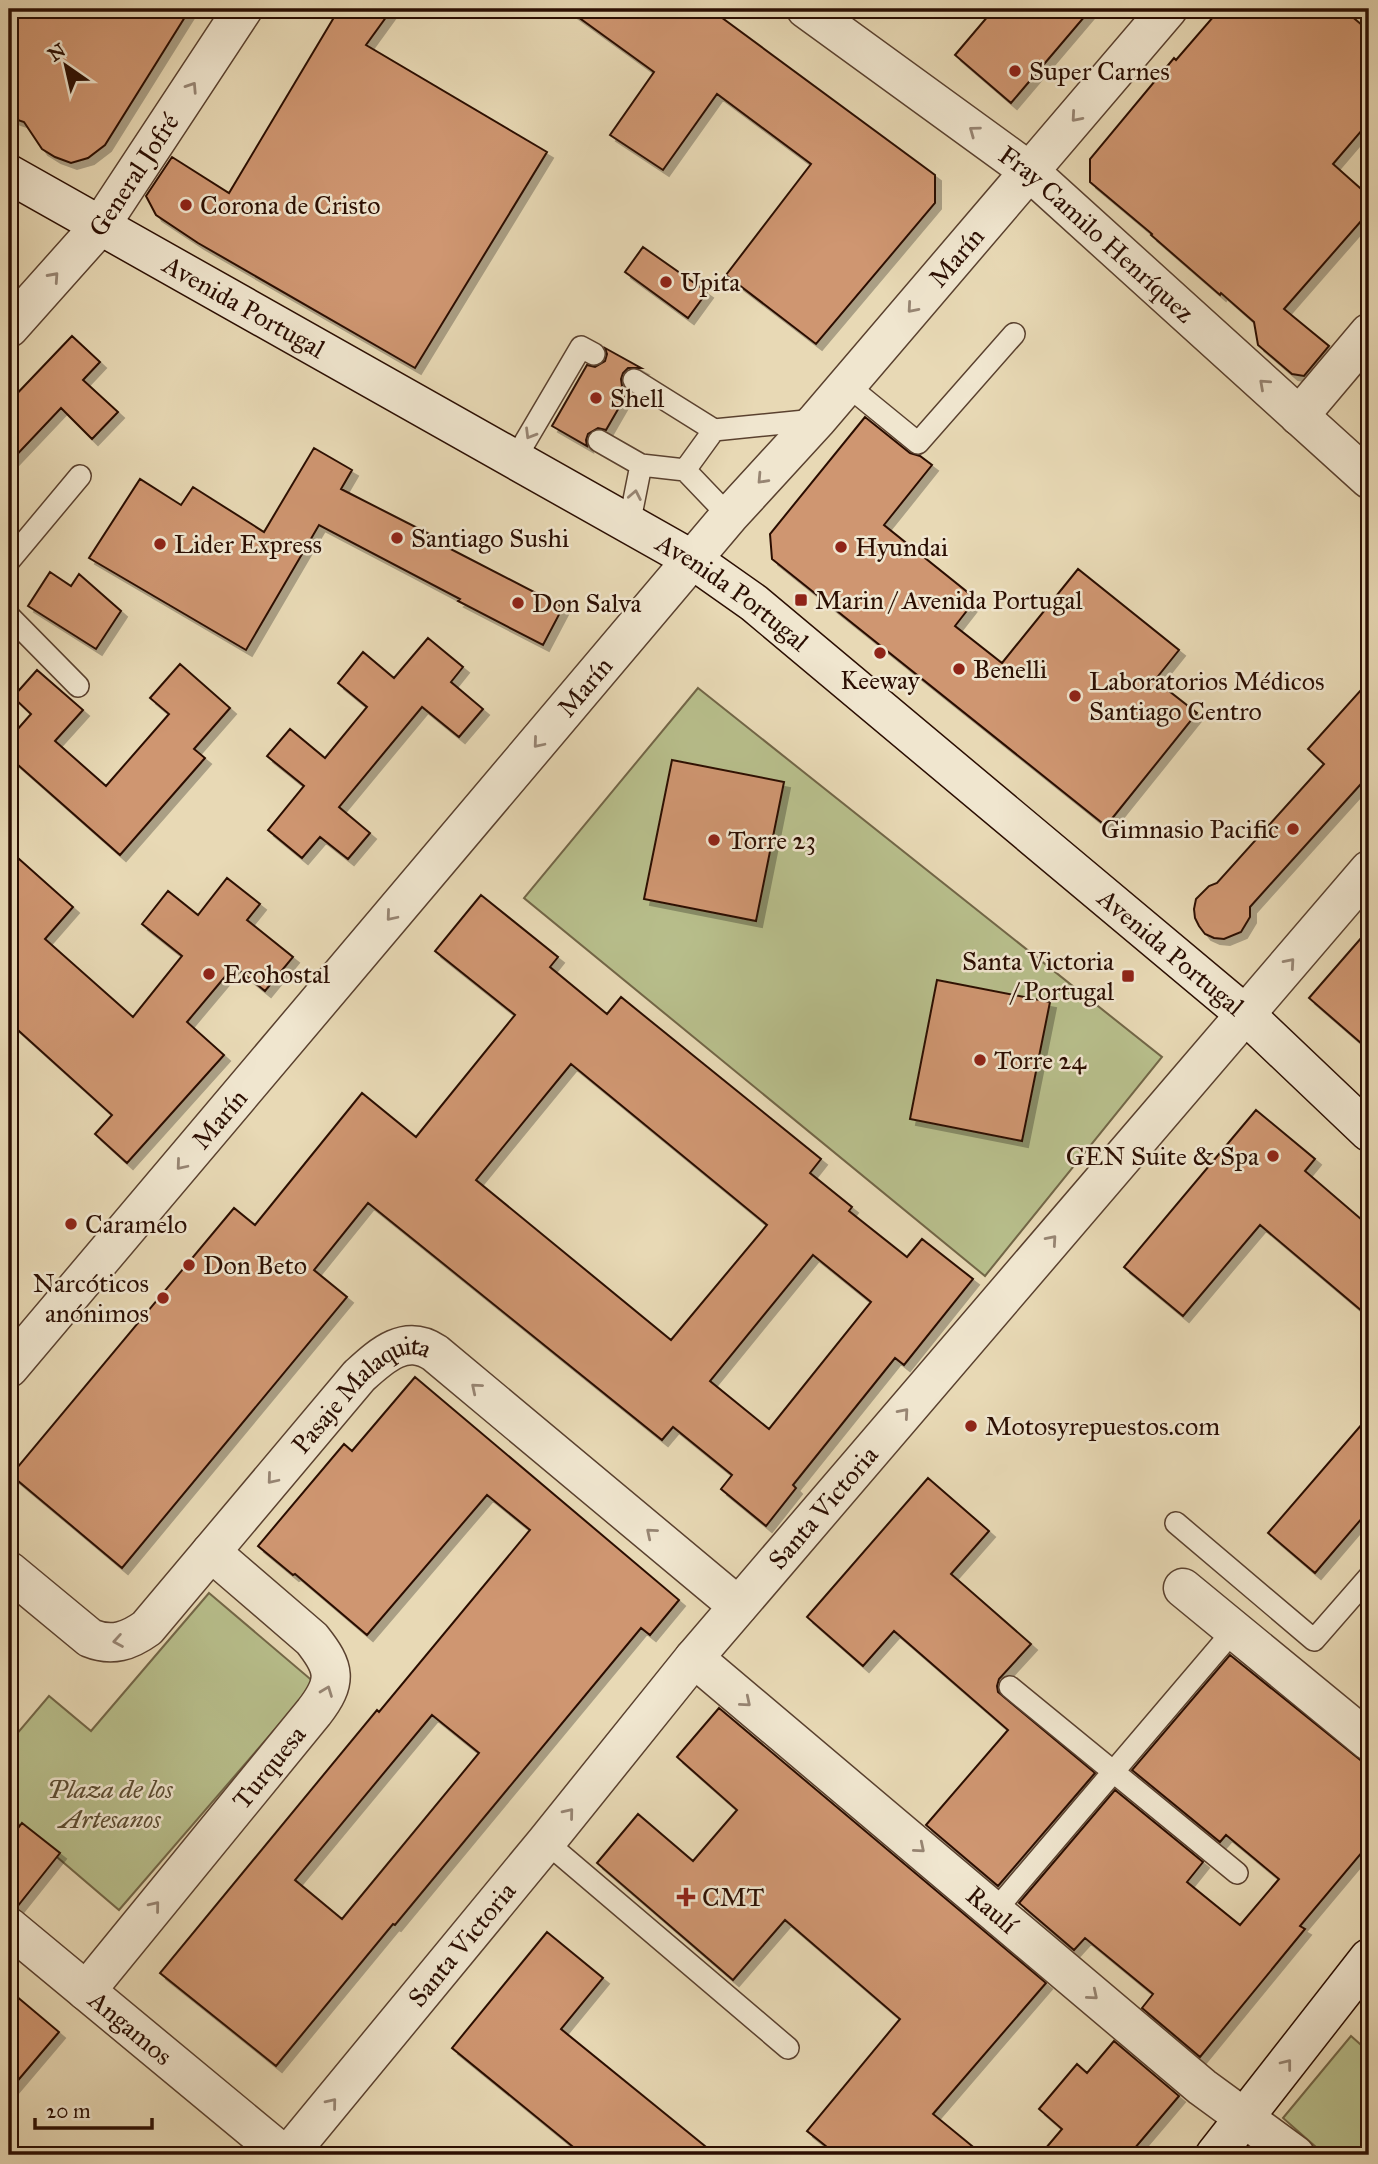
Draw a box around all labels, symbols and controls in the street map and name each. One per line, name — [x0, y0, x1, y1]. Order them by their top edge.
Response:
north arrow — [32, 32, 102, 102]
text: N — [44, 38, 70, 66]
place label: Super Carnes — [1029, 55, 1170, 87]
marker: Super Carnes — [1007, 63, 1023, 79]
one-way arrow — [183, 81, 196, 94]
street label: General Jofré — [82, 107, 186, 242]
one-way arrow — [1072, 108, 1084, 121]
one-way arrow — [969, 127, 982, 139]
street label: Fray Camilo Henríquez — [993, 138, 1201, 329]
place label: Corona de Cristo — [200, 189, 381, 221]
marker: Corona de Cristo — [178, 197, 194, 213]
street label: Marín — [922, 221, 991, 294]
street label: Avenida Portugal — [157, 248, 331, 365]
place label: Upita — [680, 266, 740, 298]
one-way arrow — [46, 272, 58, 285]
marker: Upita — [658, 274, 674, 290]
one-way arrow — [908, 300, 920, 313]
one-way arrow — [1259, 380, 1272, 392]
place label: Shell — [610, 382, 664, 414]
marker: Shell — [588, 390, 604, 406]
one-way arrow — [525, 426, 538, 439]
one-way arrow — [758, 471, 771, 484]
one-way arrow — [627, 489, 642, 501]
place label: Santiago Sushi — [411, 522, 569, 554]
street label: Avenida Portugal — [650, 526, 815, 658]
place label: Lider Express — [174, 528, 322, 560]
marker: Santiago Sushi — [389, 530, 405, 546]
place label: Hyundai — [855, 531, 948, 563]
marker: Lider Express — [152, 536, 168, 552]
marker: Hyundai — [833, 539, 849, 555]
place label: Marin / Avenida Portugal — [815, 584, 1083, 616]
place label: Don Salva — [532, 587, 642, 619]
marker: Marin / Avenida Portugal — [793, 592, 809, 608]
marker: Don Salva — [510, 595, 526, 611]
marker: Keeway — [872, 645, 888, 661]
street label: Marín — [550, 650, 619, 723]
place label: Benelli — [973, 653, 1047, 685]
marker: Benelli — [951, 661, 967, 677]
place label: Keeway — [840, 664, 921, 696]
place label: Laboratorios Médicos Santiago Centro — [1089, 665, 1325, 727]
marker: Laboratorios Médicos Santiago Centro — [1067, 688, 1083, 704]
one-way arrow — [534, 735, 546, 748]
place label: Gimnasio Pacific — [1101, 813, 1279, 845]
marker: Gimnasio Pacific — [1285, 821, 1301, 837]
place label: Torre 23 — [728, 824, 816, 856]
marker: Torre 23 — [706, 832, 722, 848]
street label: Avenida Portugal — [1091, 881, 1251, 1023]
one-way arrow — [387, 908, 399, 921]
place label: Santa Victoria / Portugal — [962, 945, 1114, 1007]
place label: Ecohostal — [223, 958, 330, 990]
one-way arrow — [1282, 958, 1294, 971]
marker: Ecohostal — [201, 966, 217, 982]
marker: Santa Victoria / Portugal — [1120, 968, 1136, 984]
place label: Torre 24 — [994, 1044, 1086, 1076]
marker: Torre 24 — [972, 1052, 988, 1068]
street label: Marín — [185, 1082, 254, 1156]
place label: GEN Suite & Spa — [1066, 1140, 1259, 1172]
marker: GEN Suite & Spa — [1265, 1148, 1281, 1164]
one-way arrow — [177, 1156, 189, 1169]
place label: Caramelo — [85, 1208, 187, 1240]
marker: Caramelo — [63, 1216, 79, 1232]
one-way arrow — [1044, 1236, 1056, 1249]
place label: Don Beto — [203, 1249, 307, 1281]
marker: Don Beto — [181, 1257, 197, 1273]
place label: Narcóticos anónimos — [33, 1267, 149, 1329]
marker: Narcóticos anónimos — [155, 1290, 171, 1306]
street label: Pasaje Malaquita — [285, 1329, 436, 1460]
one-way arrow — [471, 1383, 484, 1396]
one-way arrow — [896, 1408, 908, 1421]
place label: Motosyrepuestos.com — [985, 1410, 1220, 1442]
marker: Motosyrepuestos.com — [963, 1418, 979, 1434]
street label: Santa Victoria — [761, 1439, 885, 1576]
one-way arrow — [268, 1471, 280, 1484]
one-way arrow — [646, 1529, 658, 1542]
one-way arrow — [112, 1633, 124, 1648]
one-way arrow — [318, 1686, 332, 1698]
one-way arrow — [737, 1694, 750, 1706]
street label: Turquesa — [225, 1719, 312, 1815]
park label: Plaza de los Artesanos — [47, 1773, 173, 1835]
one-way arrow — [561, 1808, 574, 1821]
one-way arrow — [912, 1840, 924, 1853]
street label: Santa Victoria — [401, 1875, 522, 2013]
street label: Raulí — [960, 1879, 1026, 1942]
place label: CMT — [702, 1881, 765, 1913]
marker: CMT — [676, 1887, 696, 1907]
one-way arrow — [147, 1902, 159, 1915]
street label: Angamos — [81, 1983, 179, 2072]
one-way arrow — [1085, 1987, 1098, 1999]
one-way arrow — [1278, 2060, 1291, 2072]
scale bar — [35, 2087, 152, 2131]
text: 20 m — [46, 2098, 91, 2124]
one-way arrow — [324, 2098, 336, 2111]

